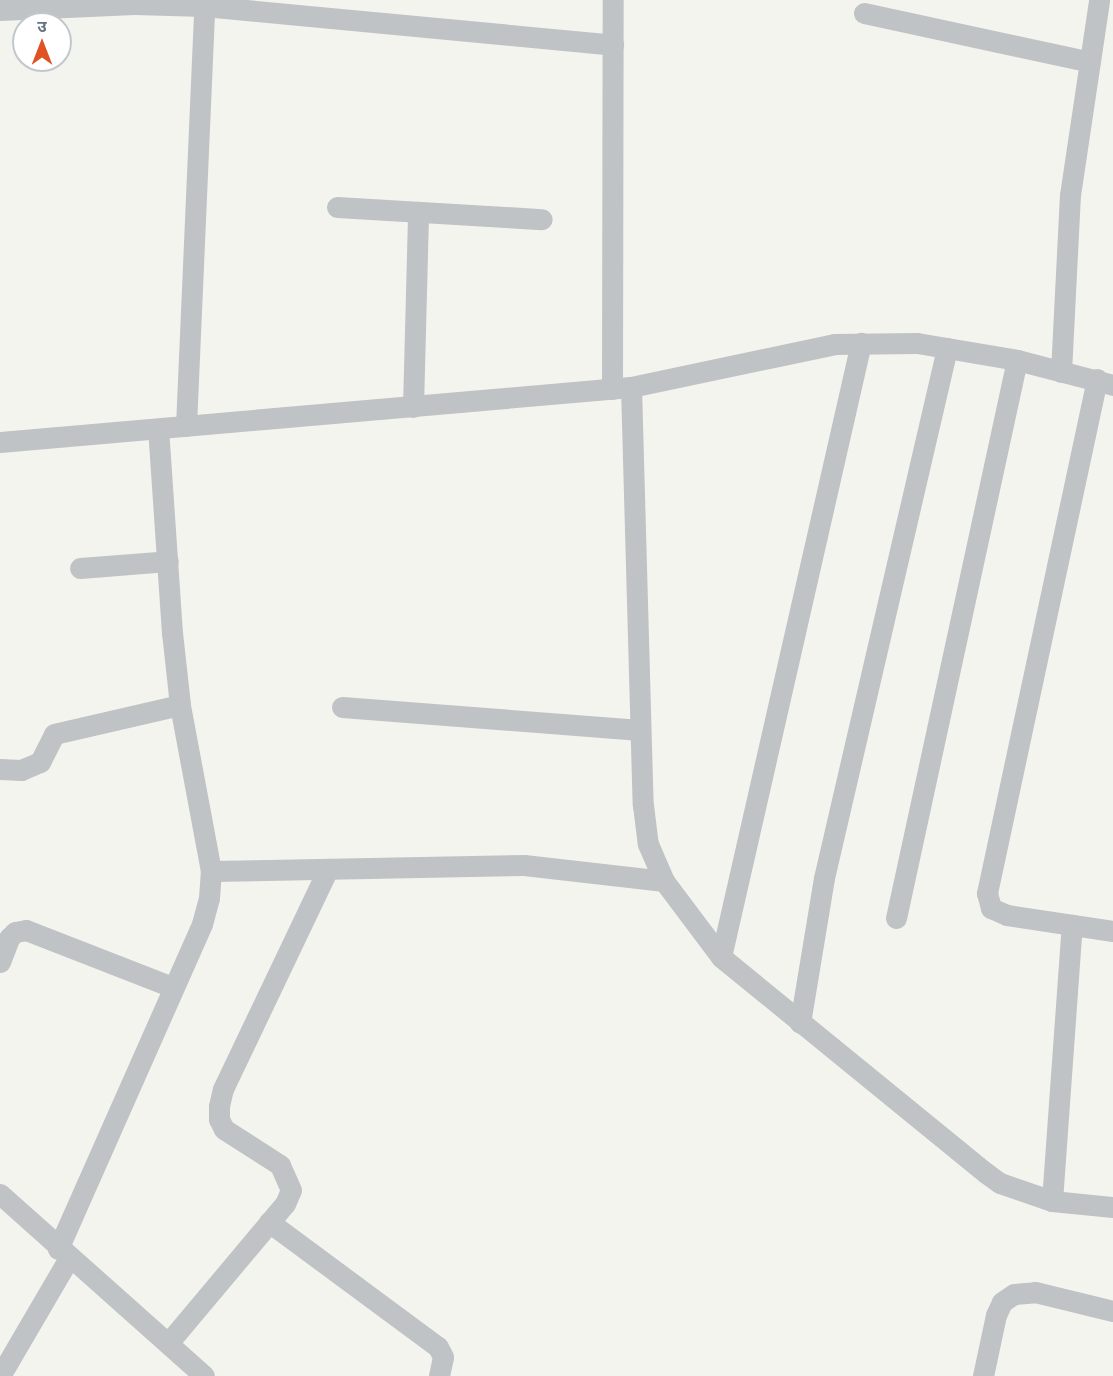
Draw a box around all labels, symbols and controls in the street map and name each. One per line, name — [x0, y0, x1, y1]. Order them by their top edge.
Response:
north arrow — [12, 12, 72, 72]
text: उ — [37, 16, 47, 36]

